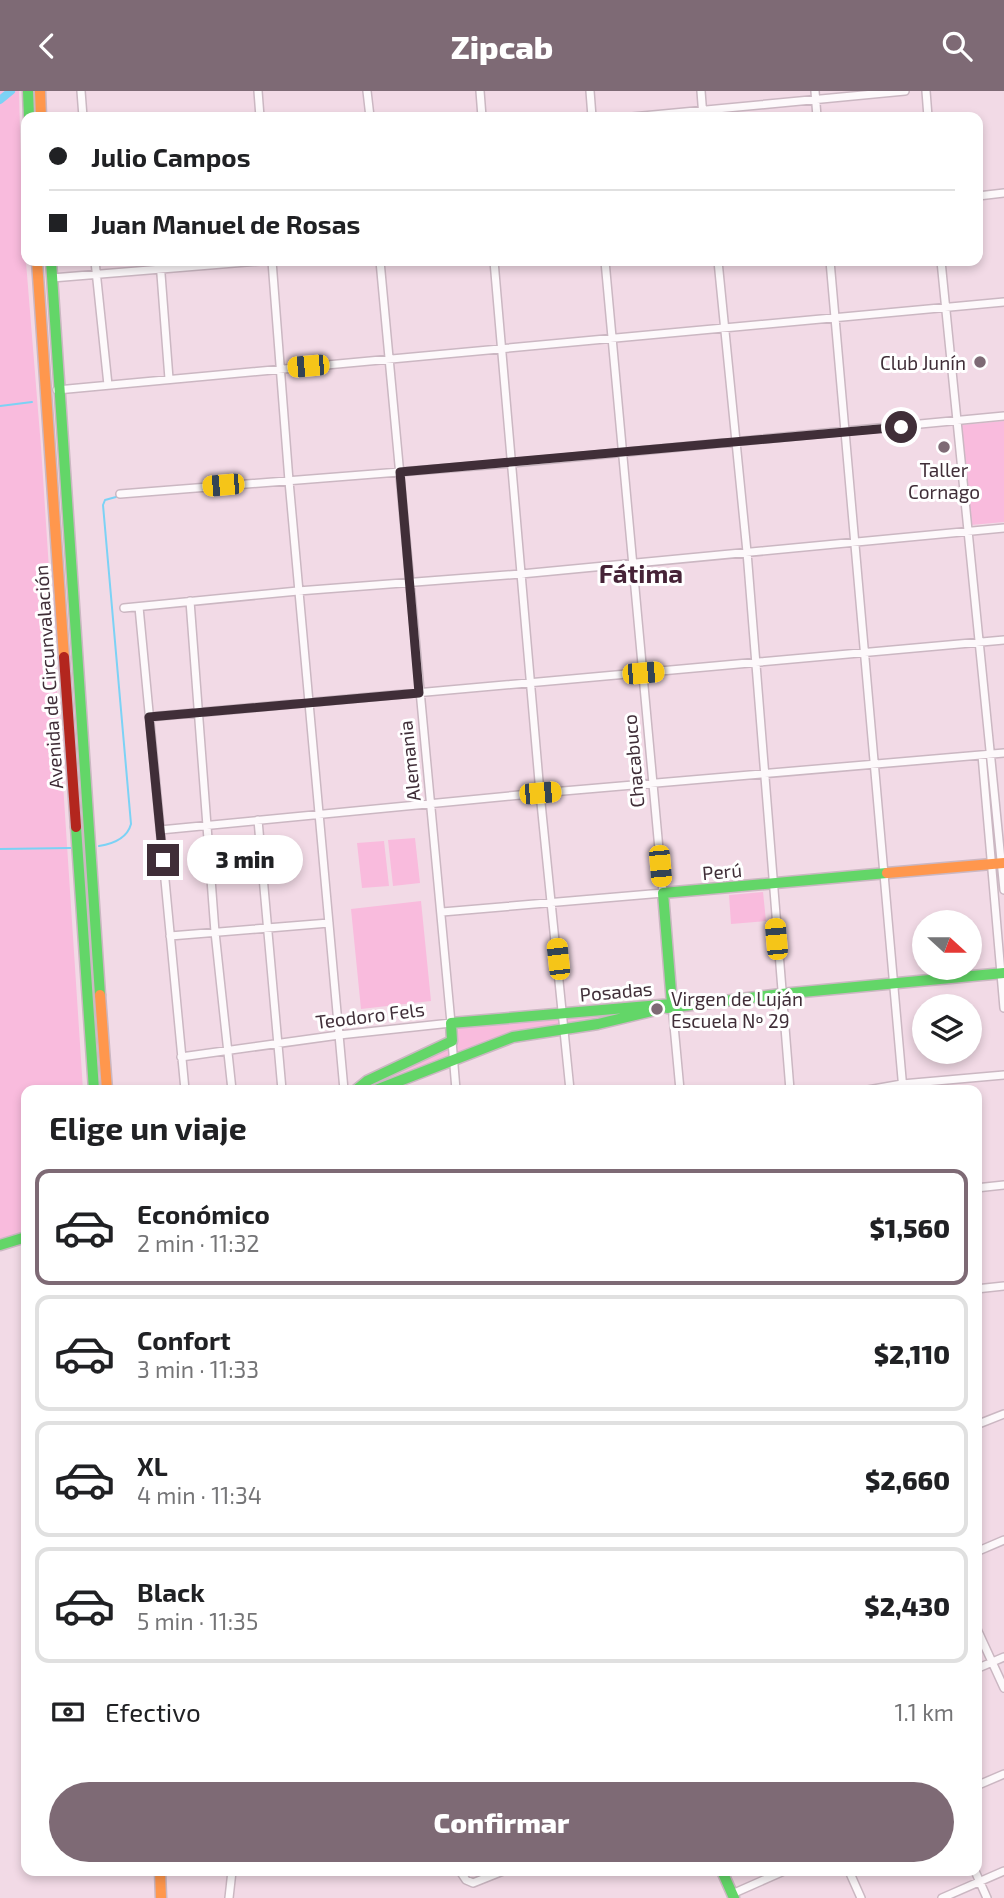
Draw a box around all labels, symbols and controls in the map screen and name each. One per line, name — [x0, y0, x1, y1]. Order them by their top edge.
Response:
icon: back — [28, 27, 66, 65]
text: Zipcab — [451, 27, 553, 65]
icon: search — [938, 27, 976, 65]
text: Julio Campos — [91, 141, 251, 172]
text: Juan Manuel de Rosas — [91, 208, 360, 239]
place label: Club Junín — [880, 351, 966, 374]
car — [287, 354, 330, 378]
marker: Club Junín — [972, 354, 988, 370]
route start — [885, 411, 917, 443]
marker: Taller Cornago — [936, 439, 952, 455]
place label: Taller Cornago — [908, 458, 980, 503]
car — [202, 473, 245, 497]
district label: Fátima — [599, 557, 683, 588]
street label: Avenida de Circunvalación — [29, 564, 67, 790]
car — [622, 661, 665, 685]
street label: Chacabuco — [617, 713, 649, 809]
street label: Alemania — [393, 720, 425, 802]
car — [519, 781, 562, 805]
callout: 3 min — [188, 835, 303, 885]
route end — [147, 844, 179, 876]
car — [648, 844, 673, 888]
text: 3 min — [215, 845, 275, 873]
street label: Perú — [701, 858, 743, 884]
north arrow — [912, 910, 982, 980]
map controls — [912, 910, 982, 1064]
car — [764, 917, 789, 961]
car — [546, 937, 571, 981]
street label: Posadas — [579, 976, 653, 1006]
place label: Virgen de Luján Escuela Nº 29 — [671, 987, 803, 1032]
button: layers — [912, 994, 982, 1064]
street label: Teodoro Fels — [314, 997, 426, 1033]
marker: Virgen de Luján Escuela Nº 29 — [649, 1001, 665, 1017]
text: Elige un viaje — [49, 1108, 247, 1146]
icon: car — [53, 1196, 116, 1259]
text: Económico — [137, 1198, 270, 1229]
text: $1,560 — [870, 1212, 950, 1243]
text: 2 min · 11:32 — [137, 1229, 259, 1257]
icon: car — [53, 1322, 116, 1385]
text: Confort — [137, 1324, 231, 1355]
text: $2,110 — [874, 1338, 950, 1369]
text: 3 min · 11:33 — [137, 1355, 259, 1383]
icon: car — [53, 1448, 116, 1511]
text: XL — [137, 1450, 168, 1481]
text: $2,660 — [865, 1464, 950, 1495]
text: 4 min · 11:34 — [137, 1481, 262, 1509]
icon: car — [53, 1574, 116, 1637]
text: Black — [137, 1576, 205, 1607]
text: $2,430 — [864, 1590, 950, 1621]
text: 5 min · 11:35 — [137, 1607, 258, 1635]
icon: cash — [49, 1693, 87, 1731]
text: Efectivo — [105, 1696, 201, 1727]
text: 1.1 km — [894, 1698, 954, 1726]
button: Confirmar — [49, 1782, 954, 1862]

